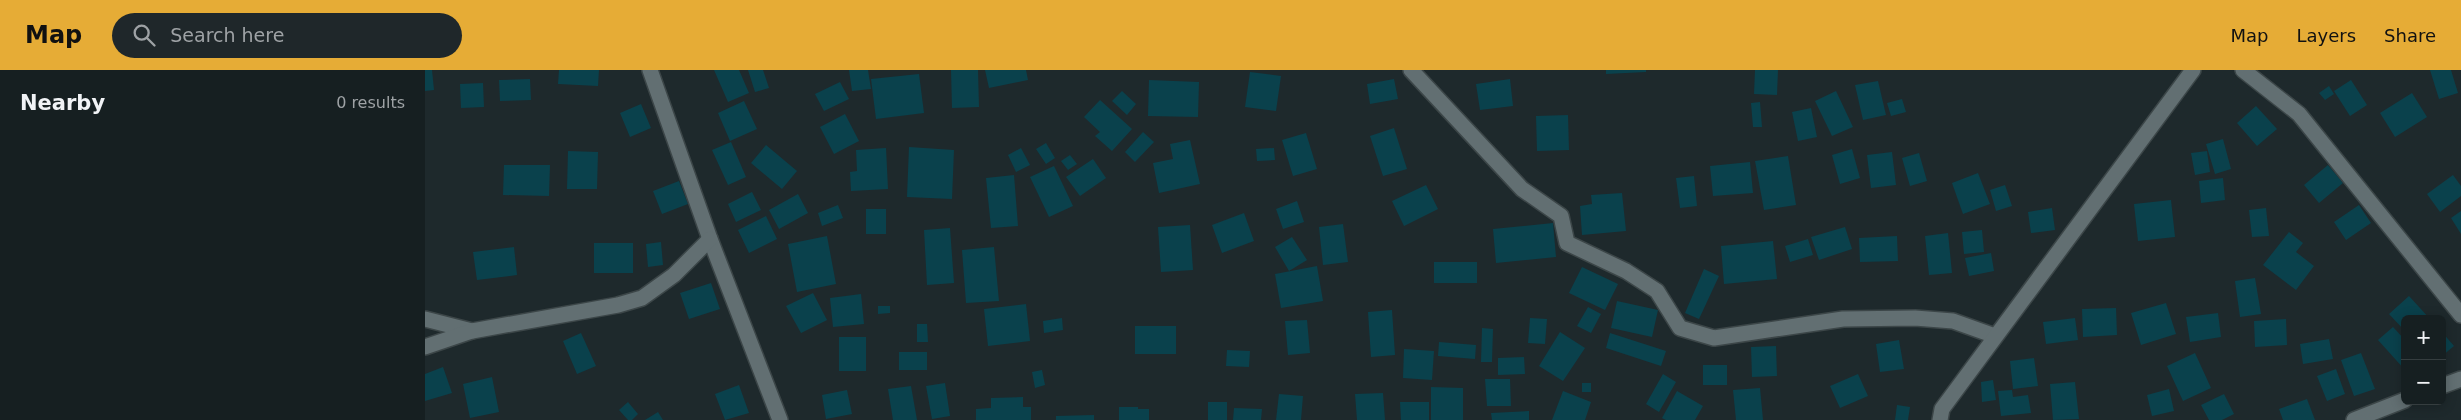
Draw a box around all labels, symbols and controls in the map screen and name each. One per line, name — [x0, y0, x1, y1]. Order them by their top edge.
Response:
search box — [112, 13, 462, 58]
text: Map — [25, 21, 82, 49]
icon: search — [130, 21, 158, 49]
text: Search here — [170, 24, 284, 46]
text: Map — [2230, 25, 2268, 46]
text: Layers — [2296, 25, 2356, 46]
text: Share — [2384, 25, 2436, 46]
text: Nearby — [20, 91, 105, 115]
text: 0 results — [336, 93, 405, 112]
map controls — [2401, 315, 2446, 405]
button: + — [2401, 315, 2446, 360]
button: − — [2401, 360, 2446, 405]

